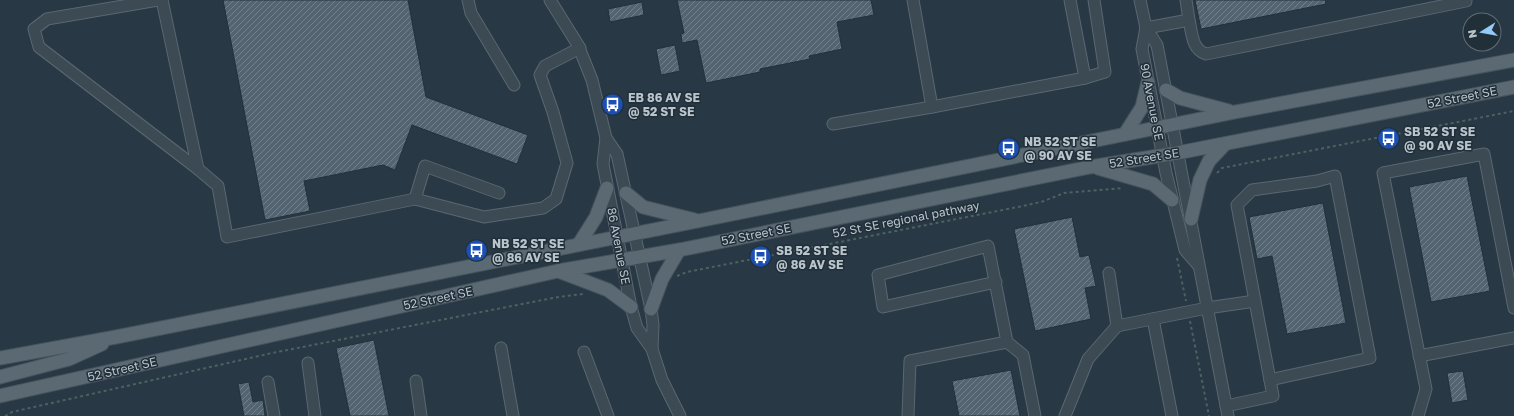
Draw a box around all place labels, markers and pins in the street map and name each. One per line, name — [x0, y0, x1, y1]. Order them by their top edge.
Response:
place label: EB 86 AV SE @ 52 ST SE — [628, 90, 700, 119]
bus stop icon: EB 86 AV SE @ 52 ST SE — [600, 91, 626, 117]
place label: SB 52 ST SE @ 90 AV SE — [1404, 124, 1475, 153]
bus stop icon: SB 52 ST SE @ 90 AV SE — [1375, 125, 1401, 151]
place label: NB 52 ST SE @ 90 AV SE — [1024, 134, 1096, 163]
bus stop icon: NB 52 ST SE @ 90 AV SE — [995, 135, 1021, 161]
place label: NB 52 ST SE @ 86 AV SE — [492, 236, 564, 265]
bus stop icon: NB 52 ST SE @ 86 AV SE — [464, 237, 490, 263]
place label: SB 52 ST SE @ 86 AV SE — [776, 243, 847, 272]
bus stop icon: SB 52 ST SE @ 86 AV SE — [748, 244, 774, 270]

